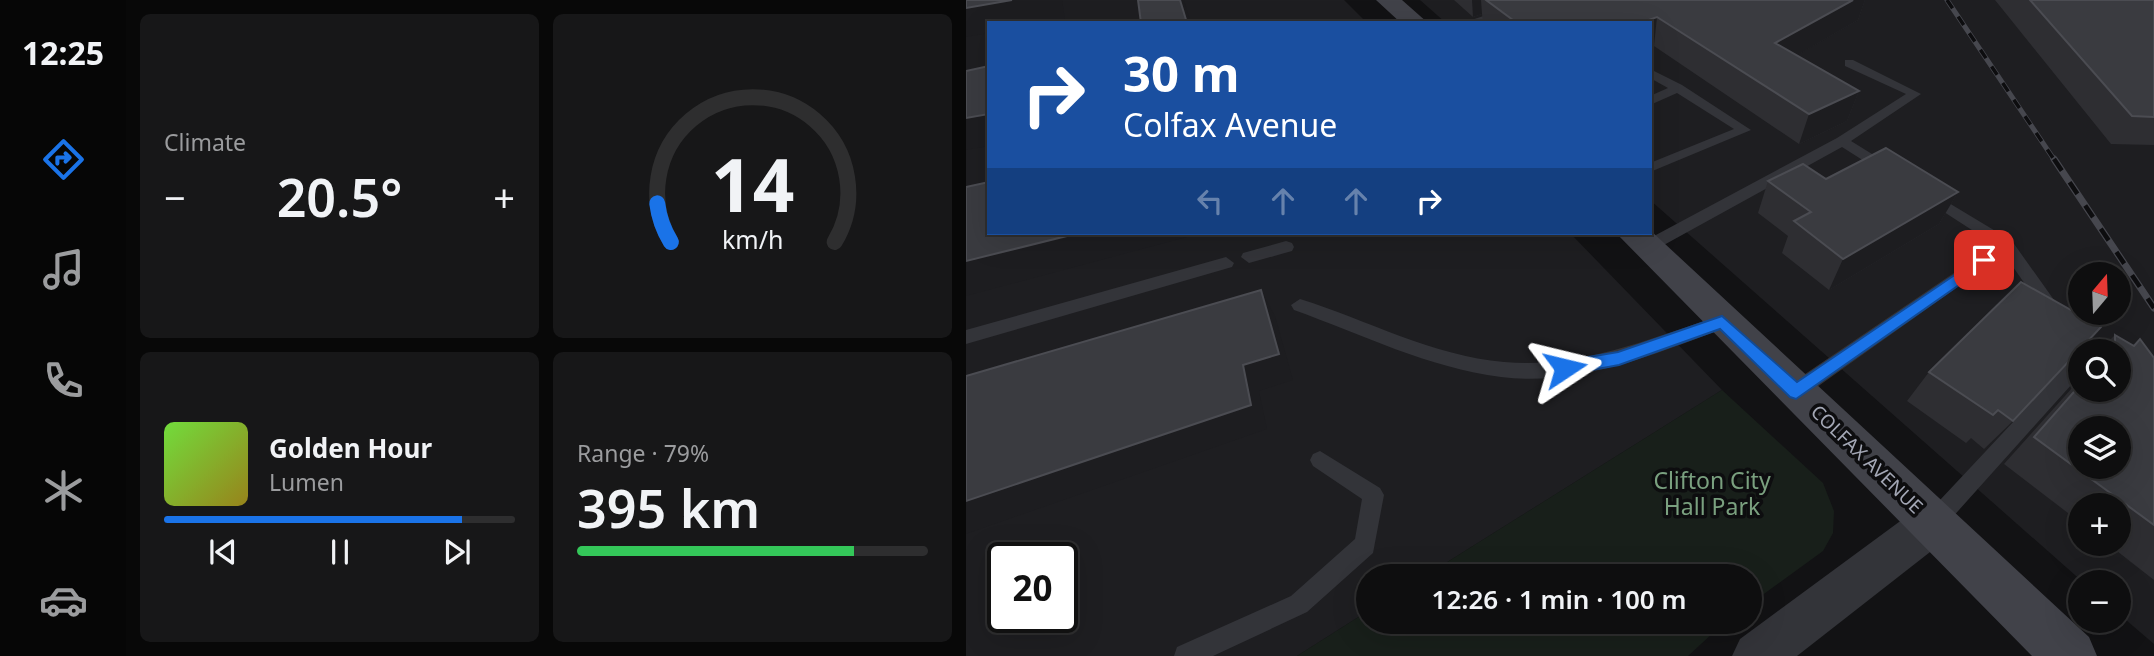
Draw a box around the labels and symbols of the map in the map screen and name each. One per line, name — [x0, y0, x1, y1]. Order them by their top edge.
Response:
pin — [1954, 230, 2014, 290]
north arrow — [2068, 262, 2132, 326]
position arrow — [1528, 331, 1602, 405]
street label: COLFAX AVENUE — [1805, 399, 1929, 519]
park label: Clifton City Hall Park — [1653, 464, 1771, 522]
speed limit sign: 20 — [987, 542, 1078, 633]

